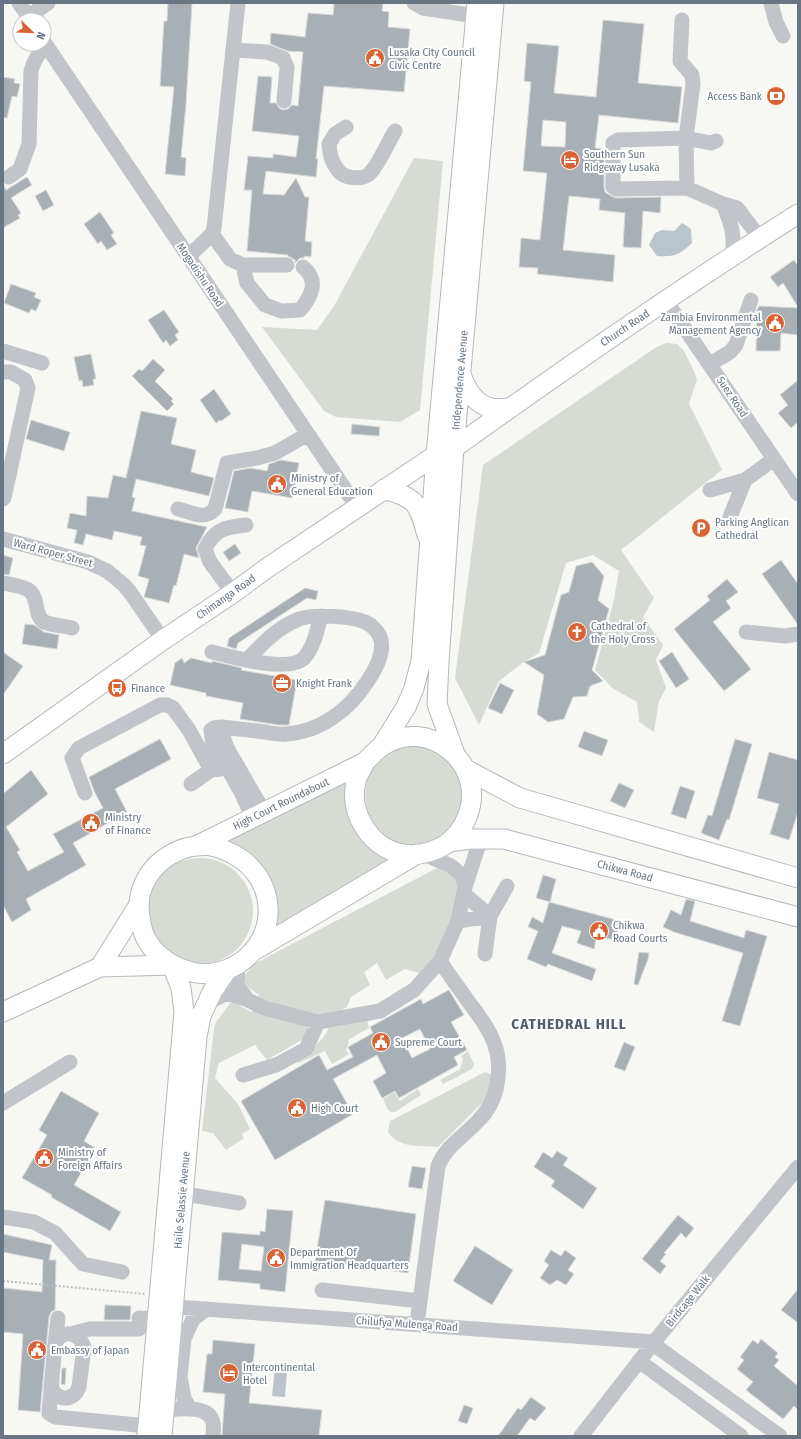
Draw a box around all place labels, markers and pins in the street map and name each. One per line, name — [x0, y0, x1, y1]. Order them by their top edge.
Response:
place label: Lusaka City Council Civic Centre — [389, 46, 475, 72]
public building icon: Lusaka City Council Civic Centre — [364, 47, 386, 69]
bank icon: Access Bank — [765, 85, 787, 107]
place label: Access Bank — [708, 90, 763, 103]
place label: Southern Sun Ridgeway Lusaka — [584, 148, 660, 174]
hotel icon: Southern Sun Ridgeway Lusaka — [559, 149, 581, 171]
place label: Zambia Environmental Management Agency — [661, 311, 761, 337]
public building icon: Zambia Environmental Management Agency — [764, 312, 786, 334]
place label: Ministry of General Education — [291, 472, 373, 498]
public building icon: Ministry of General Education — [266, 473, 288, 495]
place label: Parking Anglican Cathedral — [715, 516, 789, 542]
parking icon: Parking Anglican Cathedral — [690, 517, 712, 539]
place label: Cathedral of the Holy Cross — [591, 620, 655, 646]
church icon: Cathedral of the Holy Cross — [566, 621, 588, 643]
office icon: Knight Frank — [271, 672, 293, 694]
bus stop icon: Finance — [106, 677, 128, 699]
place label: Knight Frank — [296, 677, 353, 690]
place label: Finance — [131, 682, 165, 695]
place label: Ministry of Finance — [105, 811, 151, 837]
public building icon: Ministry of Finance — [80, 812, 102, 834]
place label: Chikwa Road Courts — [613, 919, 668, 945]
public building icon: Chikwa Road Courts — [588, 920, 610, 942]
public building icon: Supreme Court — [370, 1031, 392, 1053]
place label: Supreme Court — [395, 1036, 462, 1049]
public building icon: High Court — [286, 1097, 308, 1119]
place label: High Court — [311, 1102, 359, 1115]
place label: Ministry of Foreign Affairs — [58, 1146, 123, 1172]
public building icon: Ministry of Foreign Affairs — [33, 1147, 55, 1169]
place label: Department Of Immigration Headquarters — [290, 1246, 409, 1272]
public building icon: Department Of Immigration Headquarters — [265, 1247, 287, 1269]
public building icon: Embassy of Japan — [26, 1339, 48, 1361]
place label: Embassy of Japan — [51, 1344, 129, 1357]
place label: Intercontinental Hotel — [243, 1361, 315, 1387]
hotel icon: Intercontinental Hotel — [218, 1362, 240, 1384]

